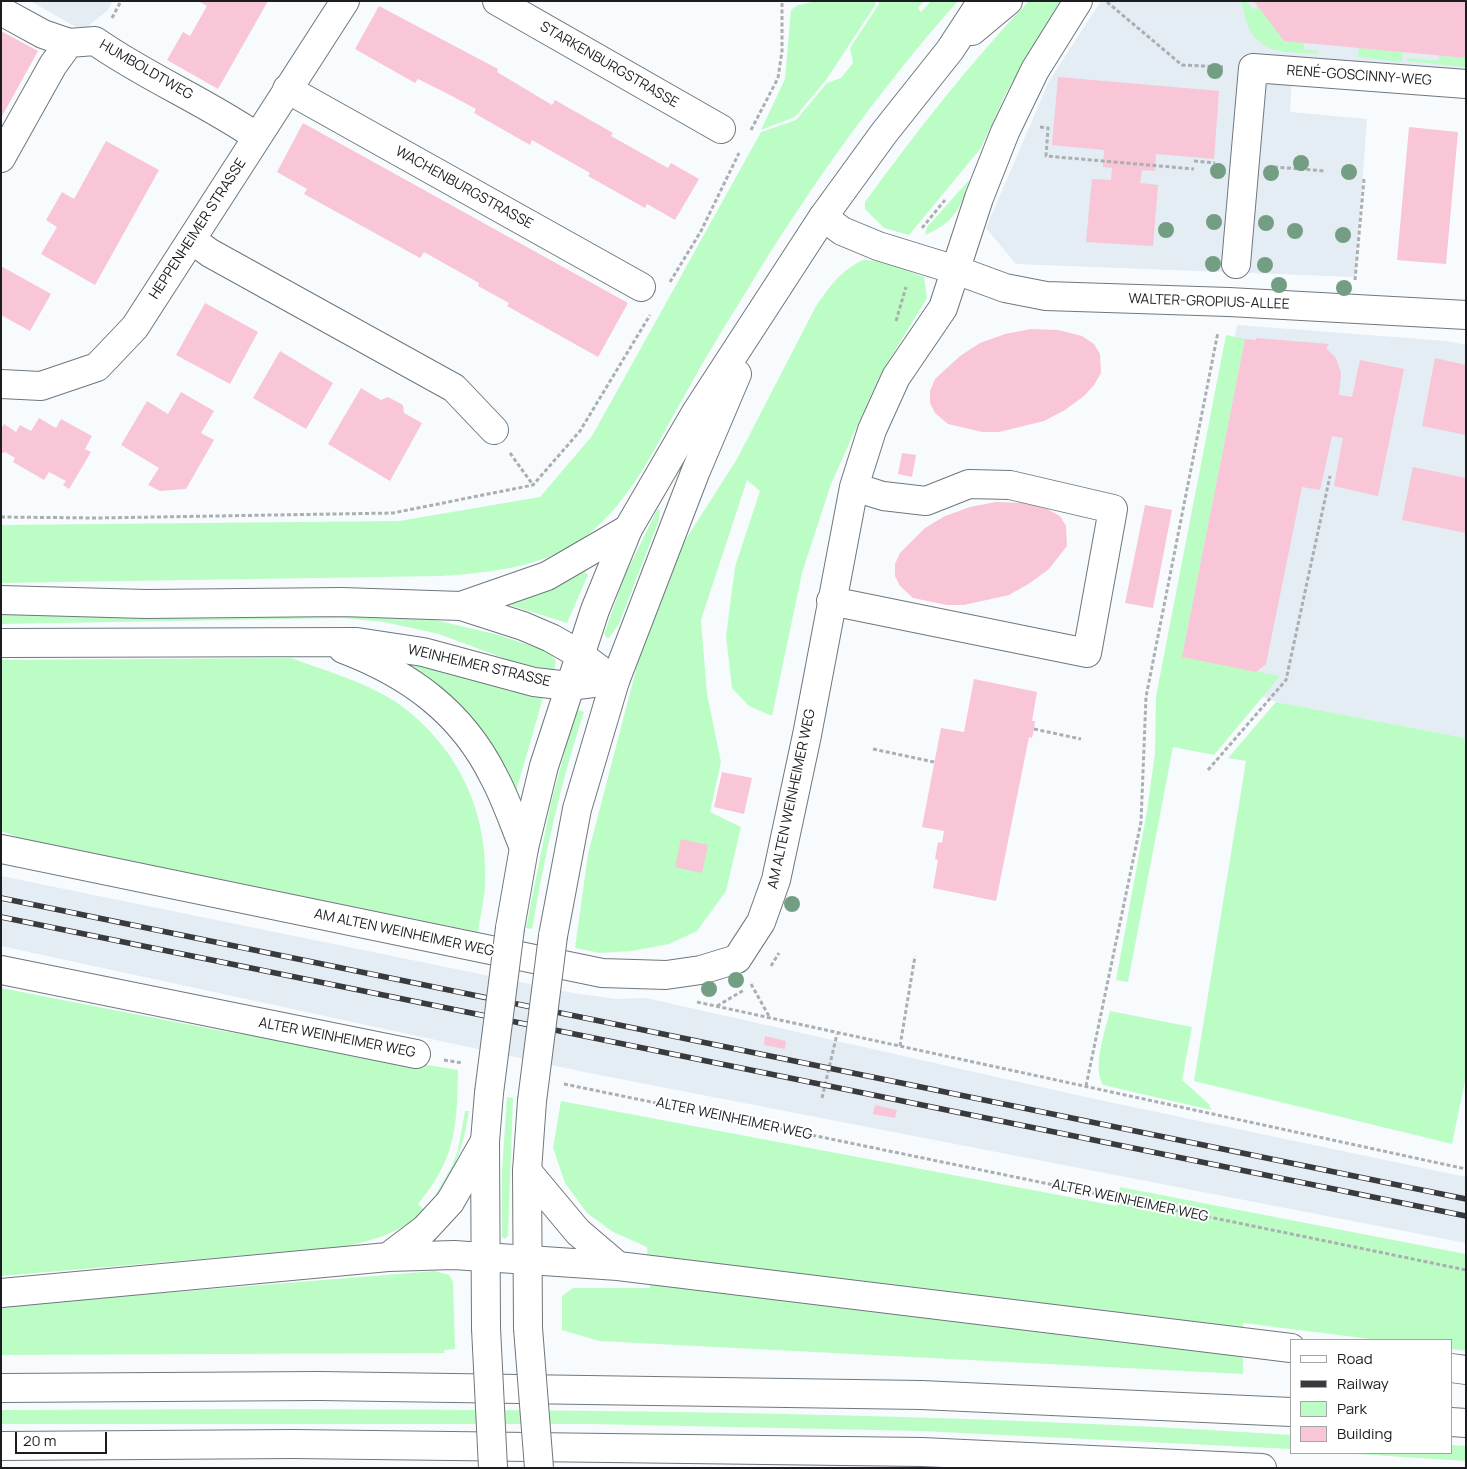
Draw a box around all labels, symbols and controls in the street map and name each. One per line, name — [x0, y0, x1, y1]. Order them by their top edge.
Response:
street label: STARKENBURGSTRASSE — [537, 18, 681, 112]
street label: HUMBOLDTWEG — [96, 36, 196, 104]
street label: RENÉ-GOSCINNY-WEG — [1286, 63, 1432, 89]
street label: WACHENBURGSTRASSE — [392, 143, 536, 233]
street label: HEPPENHEIMER STRASSE — [146, 156, 250, 302]
street label: WALTER-GROPIUS-ALLEE — [1128, 291, 1290, 313]
street label: WEINHEIMER STRASSE — [406, 641, 552, 691]
street label: AM ALTEN WEINHEIMER WEG — [765, 708, 819, 890]
street label: AM ALTEN WEINHEIMER WEG — [313, 906, 495, 960]
street label: ALTER WEINHEIMER WEG — [257, 1015, 417, 1061]
street label: ALTER WEINHEIMER WEG — [654, 1094, 814, 1144]
street label: ALTER WEINHEIMER WEG — [1050, 1176, 1210, 1226]
legend — [1290, 1339, 1452, 1454]
text: Road — [1337, 1348, 1373, 1369]
text: Railway — [1337, 1373, 1389, 1394]
text: Park — [1337, 1398, 1367, 1419]
scale bar — [18, 1422, 110, 1454]
text: Building — [1337, 1423, 1392, 1444]
text: 20 m — [23, 1430, 56, 1451]

